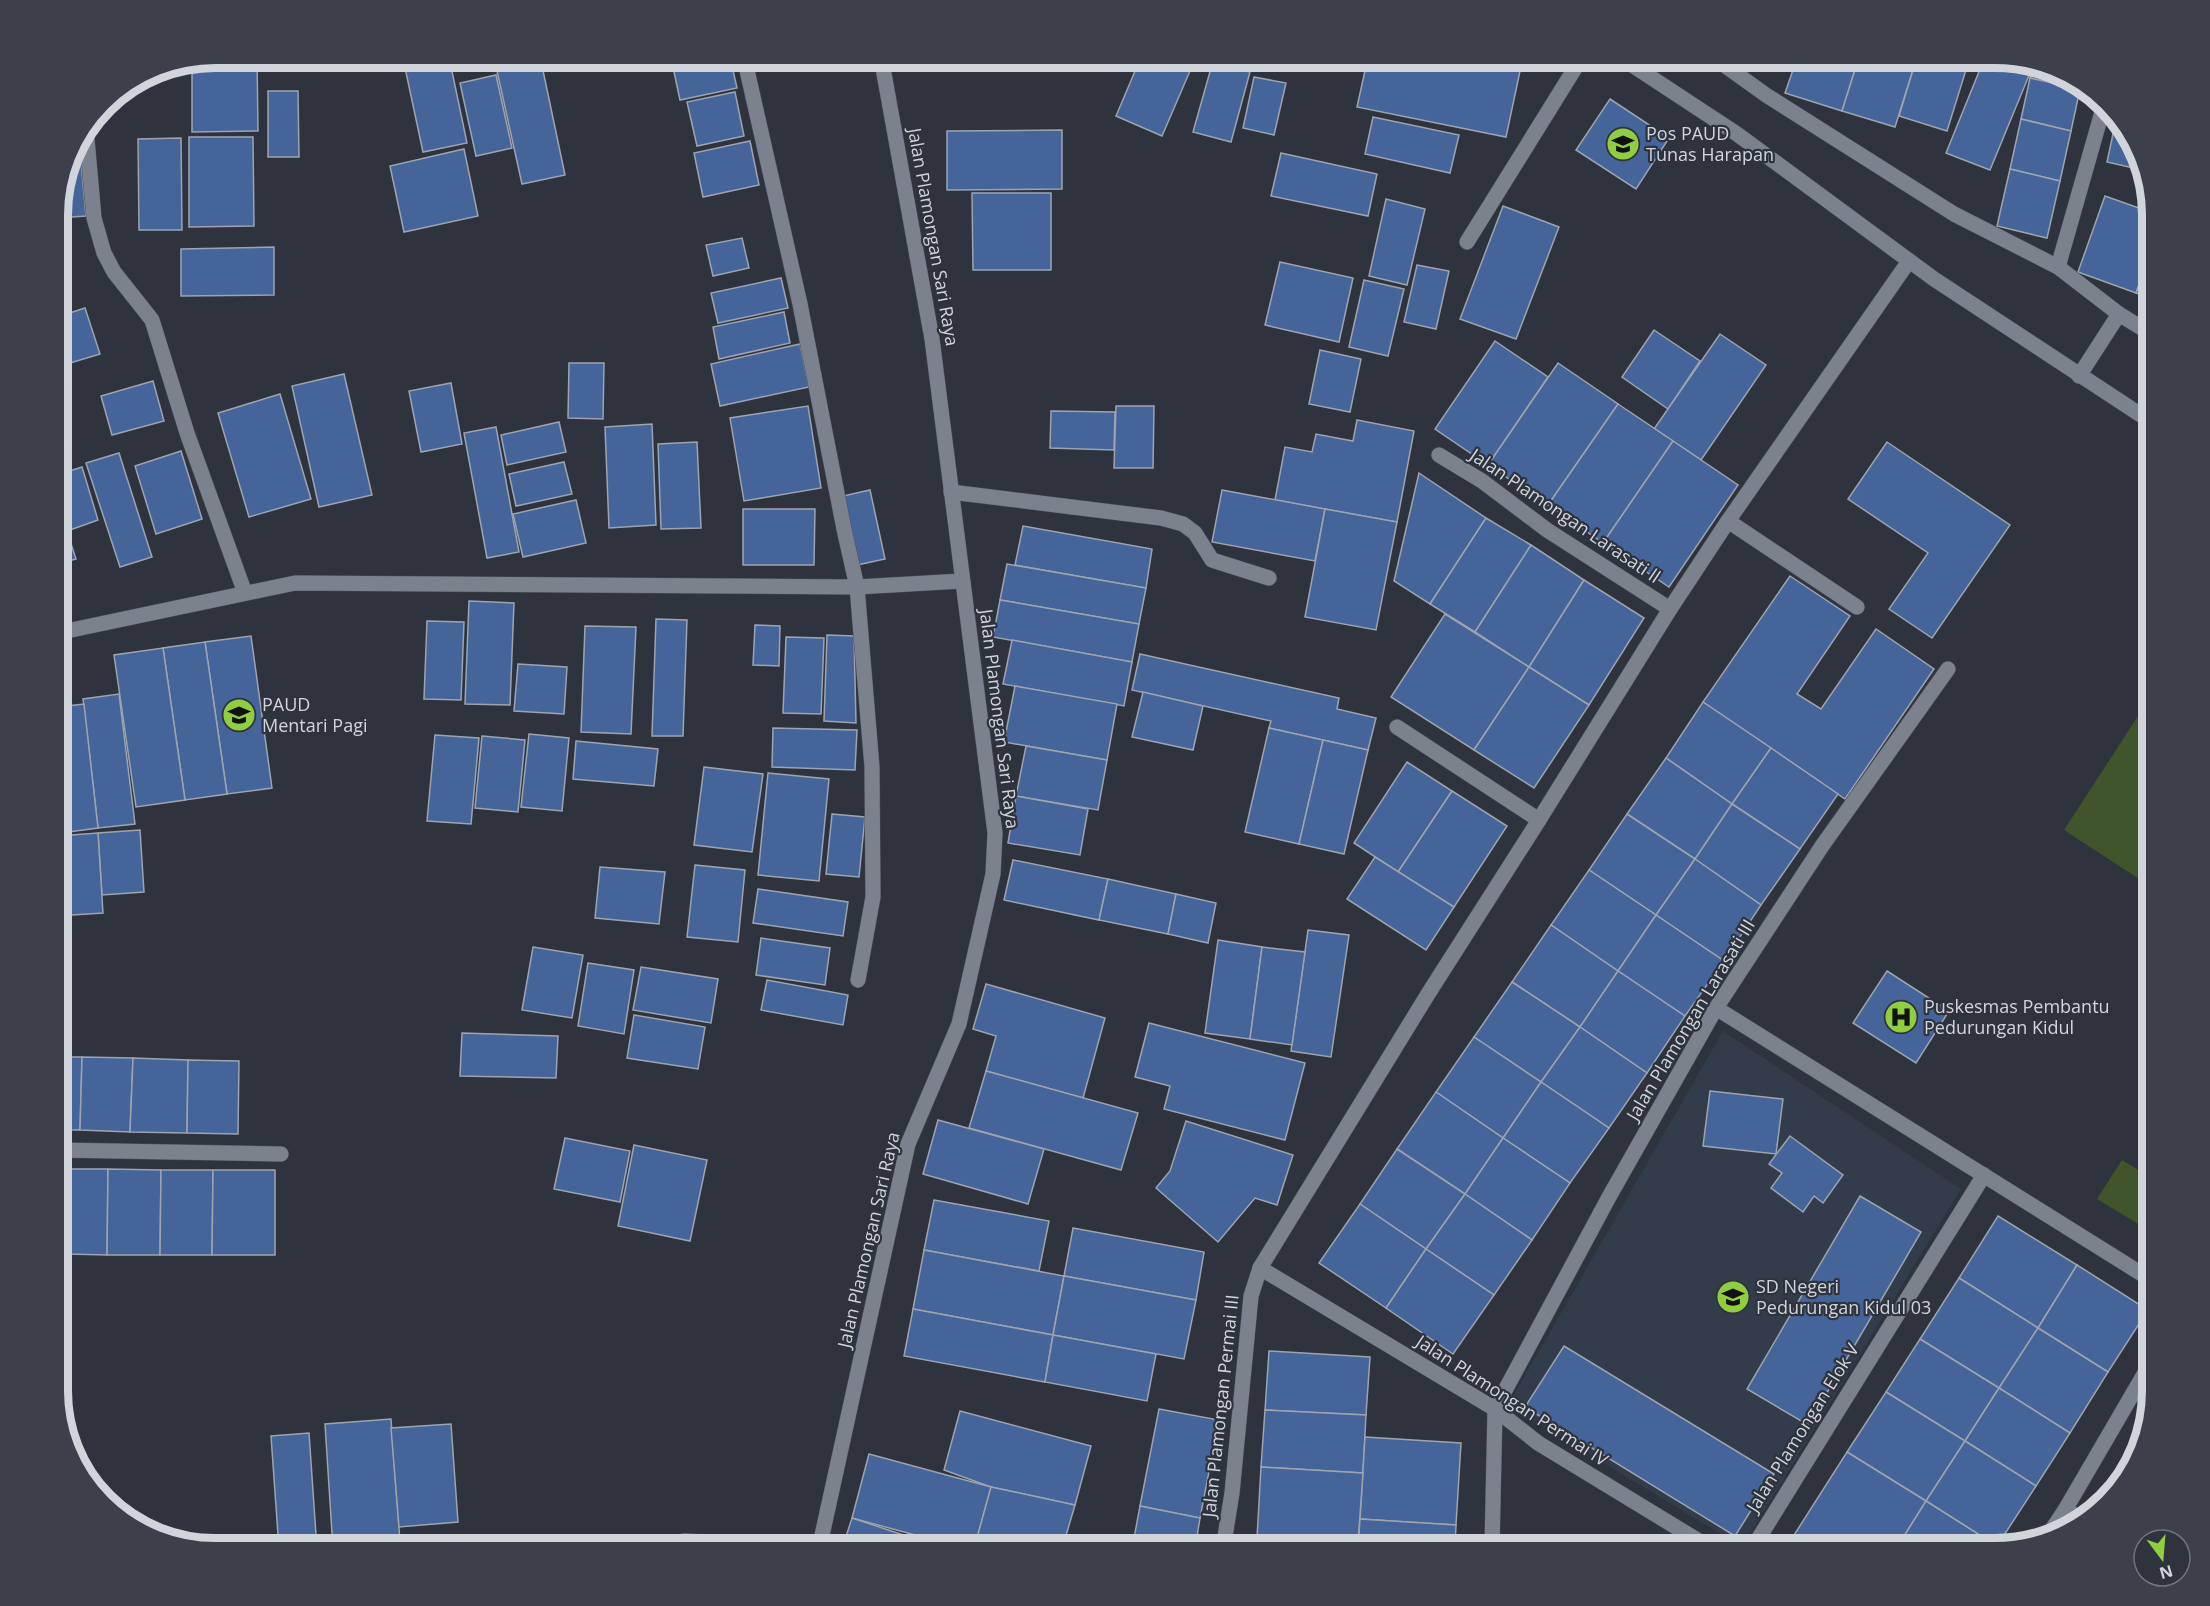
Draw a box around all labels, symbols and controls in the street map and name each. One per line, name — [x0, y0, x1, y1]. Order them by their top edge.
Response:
place label: Pos PAUD Tunas Harapan — [1646, 121, 1774, 166]
street label: Jalan Plamongan Sari Raya — [903, 124, 965, 348]
school or university icon: Pos PAUD Tunas Harapan — [1605, 126, 1641, 162]
street label: Jalan Plamongan Larasati ll — [1464, 441, 1665, 588]
street label: Jalan Plamongan Sari Raya — [974, 606, 1025, 830]
place label: PAUD Mentari Pagi — [262, 692, 367, 737]
school or university icon: PAUD Mentari Pagi — [221, 697, 257, 733]
street label: Jalan Plamongan Larasati III — [1619, 914, 1760, 1126]
place label: Puskesmas Pembantu Pedurungan Kidul — [1924, 994, 2110, 1039]
hospital icon: Puskesmas Pembantu Pedurungan Kidul — [1883, 999, 1919, 1035]
street label: Jalan Plamongan Sari Raya — [831, 1129, 905, 1352]
place label: SD Negeri Pedurungan Kidul 03 — [1756, 1274, 1931, 1319]
school or university icon: SD Negeri Pedurungan Kidul 03 — [1715, 1279, 1751, 1315]
street label: Jalan Plamongan Permai III — [1196, 1293, 1244, 1520]
street label: Jalan Plamongan Permai IV — [1410, 1328, 1613, 1471]
street label: Jalan Plamongan Elok V — [1739, 1338, 1864, 1518]
north arrow — [2132, 1528, 2192, 1588]
text: N — [2157, 1560, 2175, 1585]

